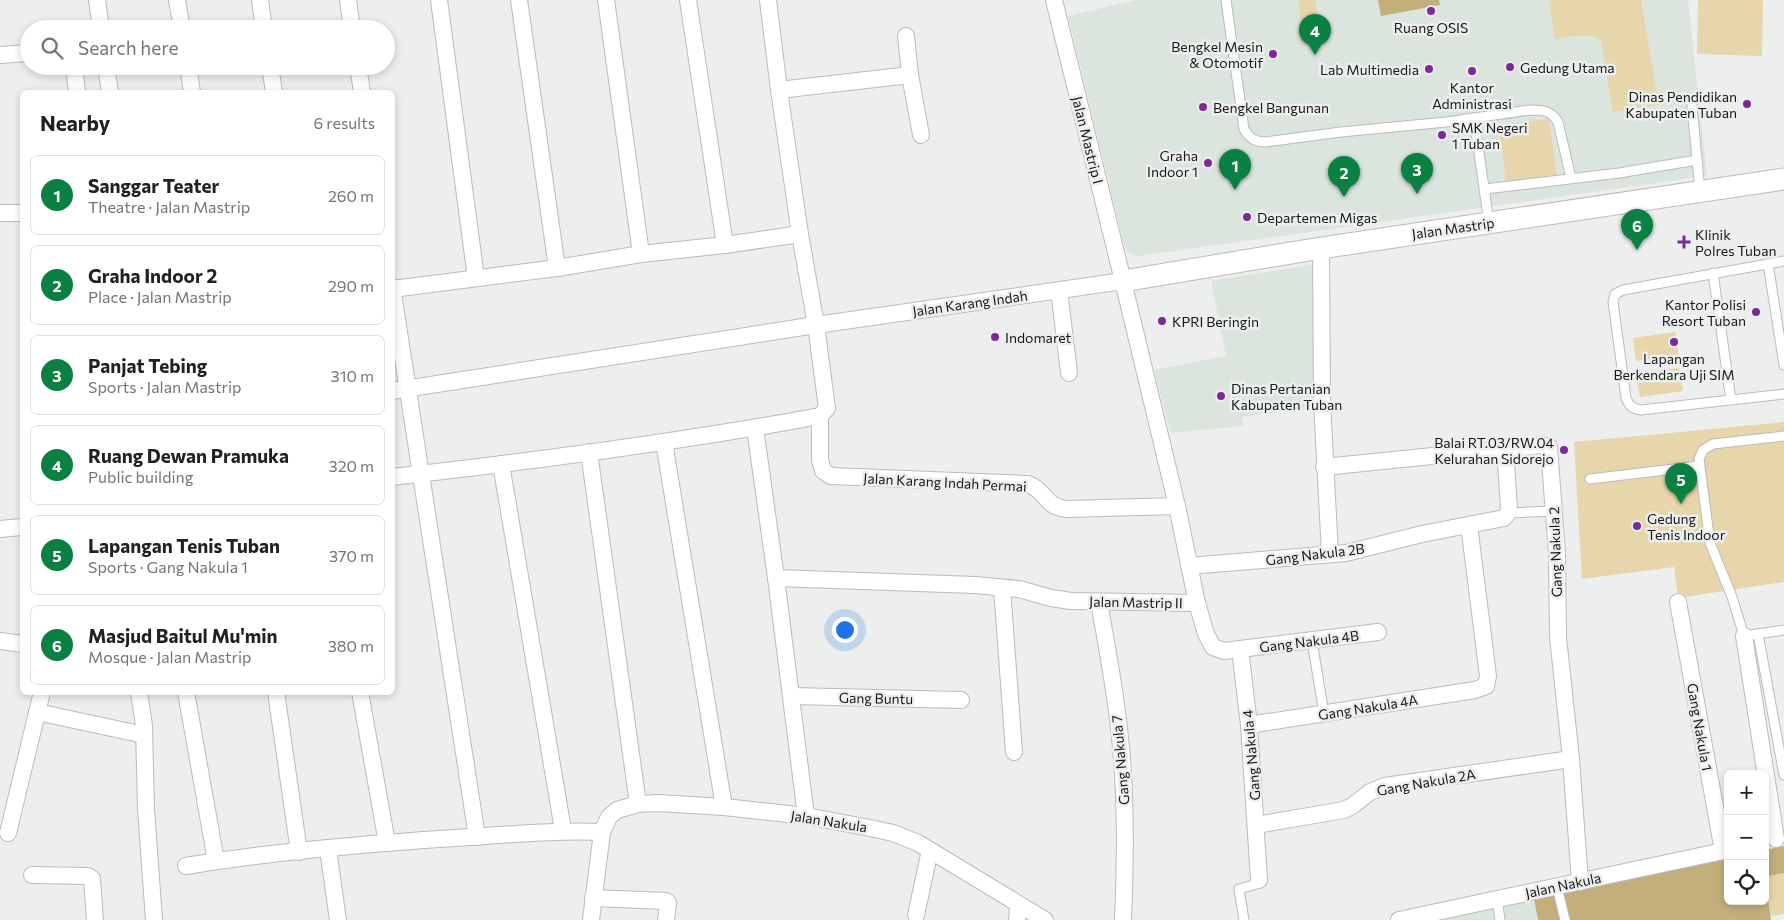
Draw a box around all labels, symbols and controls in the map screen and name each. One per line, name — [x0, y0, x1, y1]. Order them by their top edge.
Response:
marker: Ruang OSIS — [1425, 5, 1437, 17]
pin: 4 — [1299, 14, 1331, 55]
place label: Ruang OSIS — [1394, 19, 1468, 36]
search box — [20, 20, 395, 75]
icon: search — [38, 34, 66, 62]
text: Search here — [78, 36, 178, 59]
place label: Bengkel Mesin & Otomotif — [1171, 38, 1263, 71]
marker: Bengkel Mesin & Otomotif — [1267, 48, 1279, 60]
place label: Gedung Utama — [1520, 59, 1615, 76]
place label: Lab Multimedia — [1320, 61, 1419, 78]
marker: Gedung Utama — [1504, 61, 1516, 73]
marker: Lab Multimedia — [1423, 63, 1435, 75]
marker: Kantor Administrasi — [1466, 65, 1478, 77]
place label: Kantor Administrasi — [1432, 79, 1512, 112]
place label: Dinas Pendidikan Kabupaten Tuban — [1626, 88, 1737, 121]
street label: Jalan Mastrip I — [1069, 94, 1107, 186]
marker: Dinas Pendidikan Kabupaten Tuban — [1741, 98, 1753, 110]
place label: Bengkel Bangunan — [1213, 99, 1329, 116]
marker: Bengkel Bangunan — [1197, 101, 1209, 113]
text: Nearby — [40, 110, 110, 135]
text: 6 results — [314, 113, 375, 132]
place label: SMK Negeri 1 Tuban — [1452, 119, 1528, 152]
marker: SMK Negeri 1 Tuban — [1436, 129, 1448, 141]
place label: Graha Indoor 1 — [1147, 147, 1198, 180]
pin: 1 — [1219, 149, 1251, 190]
pin: 3 — [1401, 153, 1433, 194]
pin: 2 — [1328, 156, 1360, 197]
marker: Graha Indoor 1 — [1202, 157, 1214, 169]
text: Sanggar Teater — [88, 174, 219, 197]
text: 1 — [53, 186, 61, 205]
text: 260 m — [328, 186, 374, 205]
text: Theatre · Jalan Mastrip — [88, 197, 250, 216]
place label: Departemen Migas — [1257, 209, 1377, 226]
pin: 6 — [1621, 209, 1653, 250]
marker: Departemen Migas — [1241, 211, 1253, 223]
street label: Jalan Mastrip — [1411, 214, 1495, 242]
place label: Klinik Polres Tuban — [1695, 226, 1777, 259]
marker: Klinik Polres Tuban — [1677, 235, 1691, 249]
text: Graha Indoor 2 — [88, 264, 217, 287]
text: 2 — [52, 276, 62, 295]
text: 290 m — [328, 276, 374, 295]
text: Place · Jalan Mastrip — [88, 287, 232, 306]
street label: Jalan Karang Indah — [911, 287, 1029, 319]
place label: Kantor Polisi Resort Tuban — [1662, 296, 1746, 329]
marker: Kantor Polisi Resort Tuban — [1750, 306, 1762, 318]
place label: KPRI Beringin — [1172, 313, 1259, 330]
marker: KPRI Beringin — [1156, 315, 1168, 327]
place label: Indomaret — [1005, 329, 1072, 346]
marker: Indomaret — [989, 331, 1001, 343]
marker: Lapangan Berkendara Uji SIM — [1668, 336, 1680, 348]
place label: Lapangan Berkendara Uji SIM — [1613, 350, 1735, 383]
text: Panjat Tebing — [88, 354, 207, 377]
text: 3 — [52, 366, 62, 385]
text: 310 m — [331, 366, 374, 385]
text: Sports · Jalan Mastrip — [88, 377, 242, 396]
place label: Dinas Pertanian Kabupaten Tuban — [1231, 380, 1342, 413]
marker: Dinas Pertanian Kabupaten Tuban — [1215, 390, 1227, 402]
place label: Balai RT.03/RW.04 Kelurahan Sidorejo — [1434, 434, 1555, 467]
text: Ruang Dewan Pramuka — [88, 444, 289, 467]
marker: Balai RT.03/RW.04 Kelurahan Sidorejo — [1558, 444, 1570, 456]
text: 4 — [52, 456, 62, 475]
text: 320 m — [329, 456, 374, 475]
pin: 5 — [1665, 463, 1697, 504]
text: Public building — [88, 467, 193, 486]
street label: Jalan Karang Indah Permai — [863, 469, 1027, 495]
street label: Gang Nakula 2 — [1545, 506, 1565, 598]
place label: Gedung Tenis Indoor — [1647, 510, 1726, 543]
marker: Gedung Tenis Indoor — [1631, 520, 1643, 532]
text: Lapangan Tenis Tuban — [88, 534, 280, 557]
street label: Gang Nakula 2B — [1265, 539, 1365, 569]
text: 5 — [52, 546, 62, 565]
text: 370 m — [329, 546, 374, 565]
text: Sports · Gang Nakula 1 — [88, 557, 248, 576]
street label: Jalan Mastrip II — [1089, 593, 1183, 611]
your location — [832, 617, 858, 643]
text: Masjud Baitul Mu'min — [88, 624, 278, 647]
street label: Gang Nakula 4B — [1258, 626, 1360, 656]
text: 6 — [52, 636, 62, 655]
text: 380 m — [328, 636, 374, 655]
text: Mosque · Jalan Mastrip — [88, 647, 252, 666]
street label: Gang Nakula 1 — [1684, 682, 1716, 772]
street label: Gang Buntu — [839, 689, 913, 707]
street label: Gang Nakula 4A — [1317, 691, 1419, 723]
street label: Gang Nakula 4 — [1239, 708, 1263, 801]
street label: Gang Nakula 7 — [1108, 714, 1132, 806]
street label: Gang Nakula 2A — [1375, 765, 1477, 799]
map controls — [1724, 770, 1769, 905]
button: + — [1724, 770, 1769, 815]
street label: Jalan Nakula — [790, 807, 868, 835]
button: − — [1724, 815, 1769, 860]
button: locate — [1724, 860, 1769, 905]
street label: Jalan Nakula — [1524, 869, 1602, 901]

